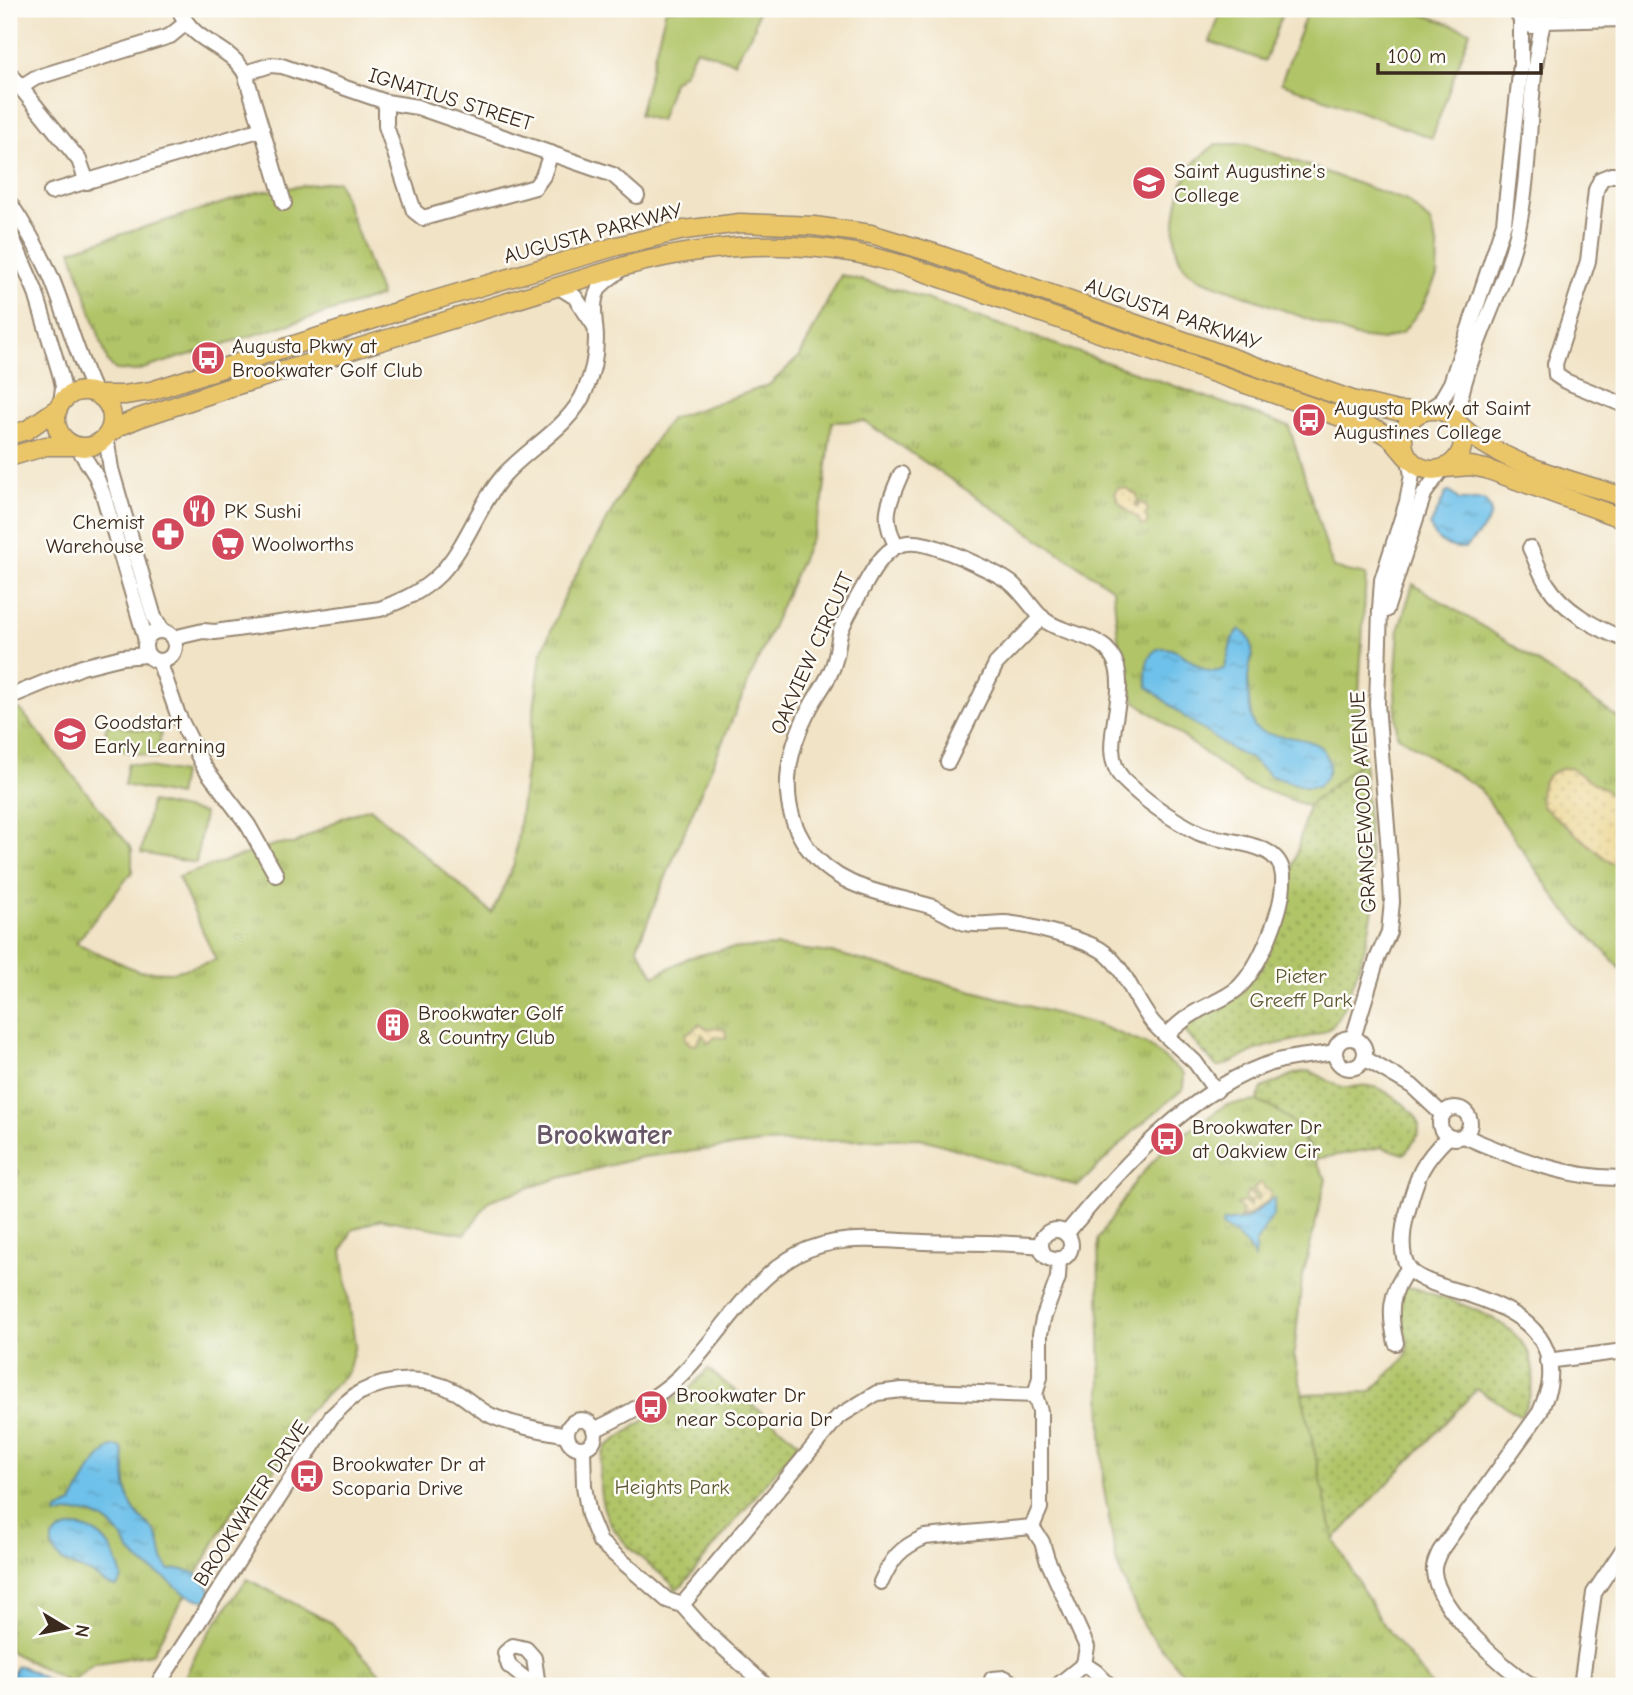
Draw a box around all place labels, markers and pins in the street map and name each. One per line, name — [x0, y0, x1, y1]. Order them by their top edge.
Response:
place label: Saint Augustine's College — [1174, 159, 1325, 207]
school or university icon: Saint Augustine's College — [1130, 164, 1168, 202]
place label: Augusta Pkwy at Brookwater Golf Club — [232, 334, 423, 382]
bus stop icon: Augusta Pkwy at Brookwater Golf Club — [189, 339, 227, 377]
place label: Augusta Pkwy at Saint Augustines College — [1334, 396, 1531, 444]
bus stop icon: Augusta Pkwy at Saint Augustines College — [1290, 401, 1328, 439]
restaurant icon: PK Sushi — [180, 492, 218, 530]
place label: PK Sushi — [224, 499, 302, 523]
place label: Chemist Warehouse — [46, 510, 145, 558]
pharmacy icon: Chemist Warehouse — [149, 515, 187, 553]
supermarket icon: Woolworths — [209, 525, 247, 563]
place label: Woolworths — [252, 532, 354, 556]
place label: Goodstart Early Learning — [94, 710, 226, 758]
school or university icon: Goodstart Early Learning — [51, 715, 89, 753]
place label: Brookwater Golf & Country Club — [418, 1001, 563, 1049]
building icon: Brookwater Golf & Country Club — [374, 1006, 412, 1044]
place label: Brookwater Dr at Oakview Cir — [1192, 1115, 1322, 1163]
bus stop icon: Brookwater Dr at Oakview Cir — [1148, 1120, 1186, 1158]
place label: Brookwater Dr near Scoparia Dr — [676, 1383, 832, 1431]
bus stop icon: Brookwater Dr near Scoparia Dr — [632, 1388, 670, 1426]
place label: Brookwater Dr at Scoparia Drive — [332, 1452, 486, 1500]
bus stop icon: Brookwater Dr at Scoparia Drive — [288, 1457, 326, 1495]

